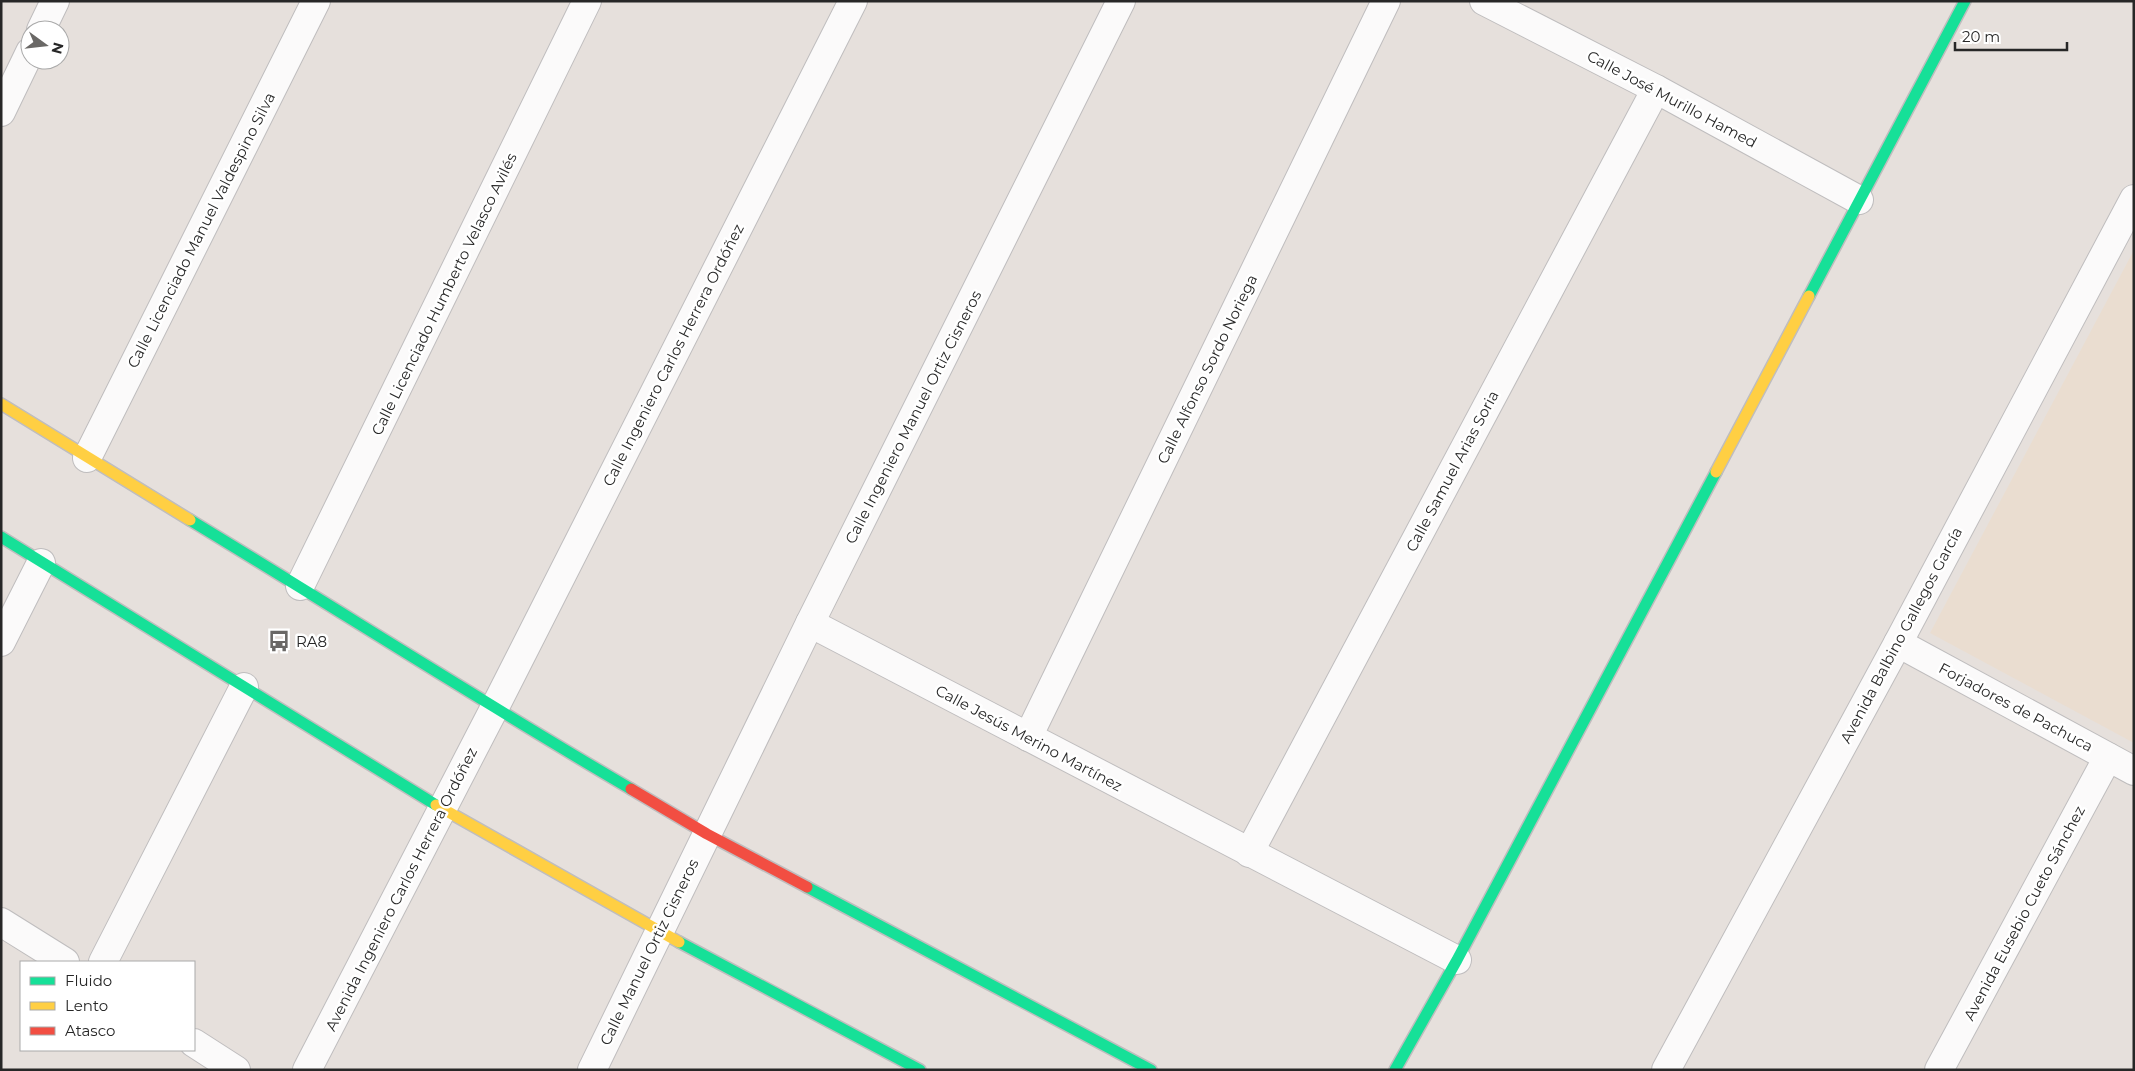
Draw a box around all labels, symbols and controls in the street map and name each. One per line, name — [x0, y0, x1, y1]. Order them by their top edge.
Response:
north arrow — [20, 20, 70, 70]
scale bar — [1955, 20, 2068, 52]
text: 20 m — [1962, 27, 2000, 46]
text: N — [47, 41, 68, 56]
street label: Calle José Murillo Hamed — [1584, 46, 1760, 152]
street label: Calle Licenciado Manuel Valdespino Silva — [123, 89, 279, 371]
street label: Calle Licenciado Humberto Velasco Avilés — [367, 150, 521, 438]
street label: Calle Ingeniero Carlos Herrera Ordóñez — [598, 220, 748, 489]
street label: Calle Alfonso Sordo Noriega — [1153, 271, 1261, 467]
street label: Calle Ingeniero Manuel Ortiz Cisneros — [841, 287, 985, 547]
street label: Calle Samuel Arias Soria — [1401, 387, 1503, 555]
street label: Avenida Balbino Gallegos García — [1836, 524, 1966, 746]
bus stop icon: RA8 — [266, 628, 292, 654]
place label: RA8 — [296, 632, 327, 651]
street label: Forjadores de Pachuca — [1936, 658, 2096, 756]
street label: Calle Jesús Merino Martínez — [932, 681, 1126, 796]
street label: Avenida Ingeniero Carlos Herrera Ordóñez — [321, 744, 481, 1034]
street label: Avenida Eusebio Cueto Sánchez — [1959, 802, 2089, 1024]
street label: Calle Manuel Ortiz Cisneros — [595, 856, 703, 1048]
legend — [20, 961, 195, 1051]
text: Fluido — [65, 971, 112, 990]
text: Lento — [65, 996, 108, 1015]
text: Atasco — [65, 1021, 115, 1040]

